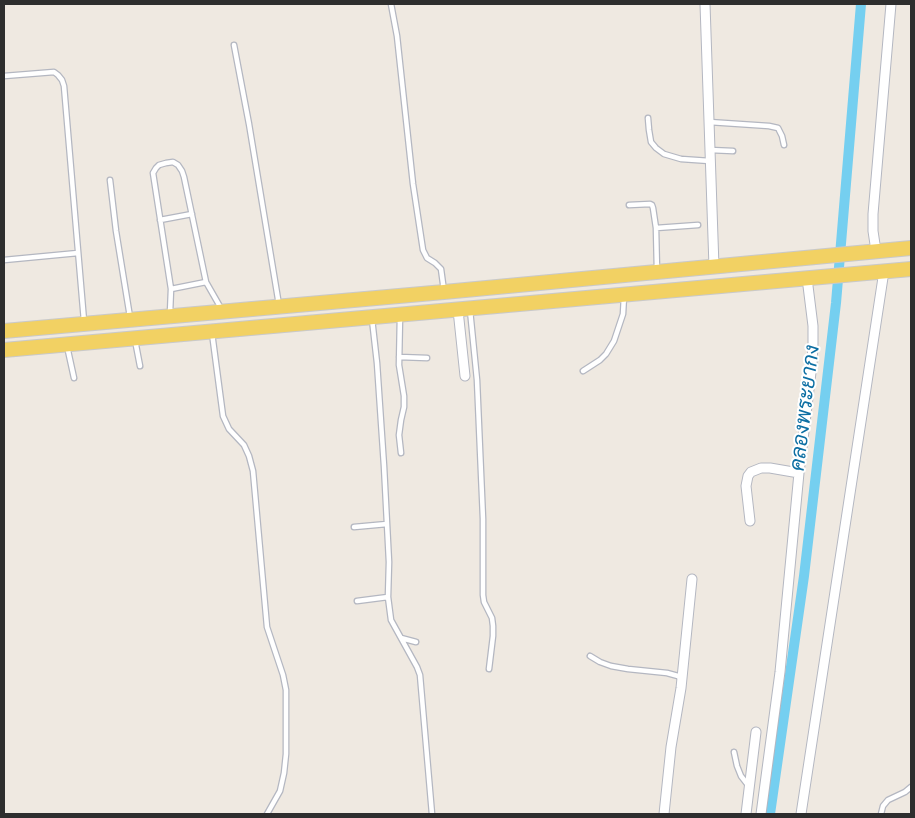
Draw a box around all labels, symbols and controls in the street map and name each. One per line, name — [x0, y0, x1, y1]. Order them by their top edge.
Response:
water label: คลองพระยากง — [785, 343, 825, 473]

